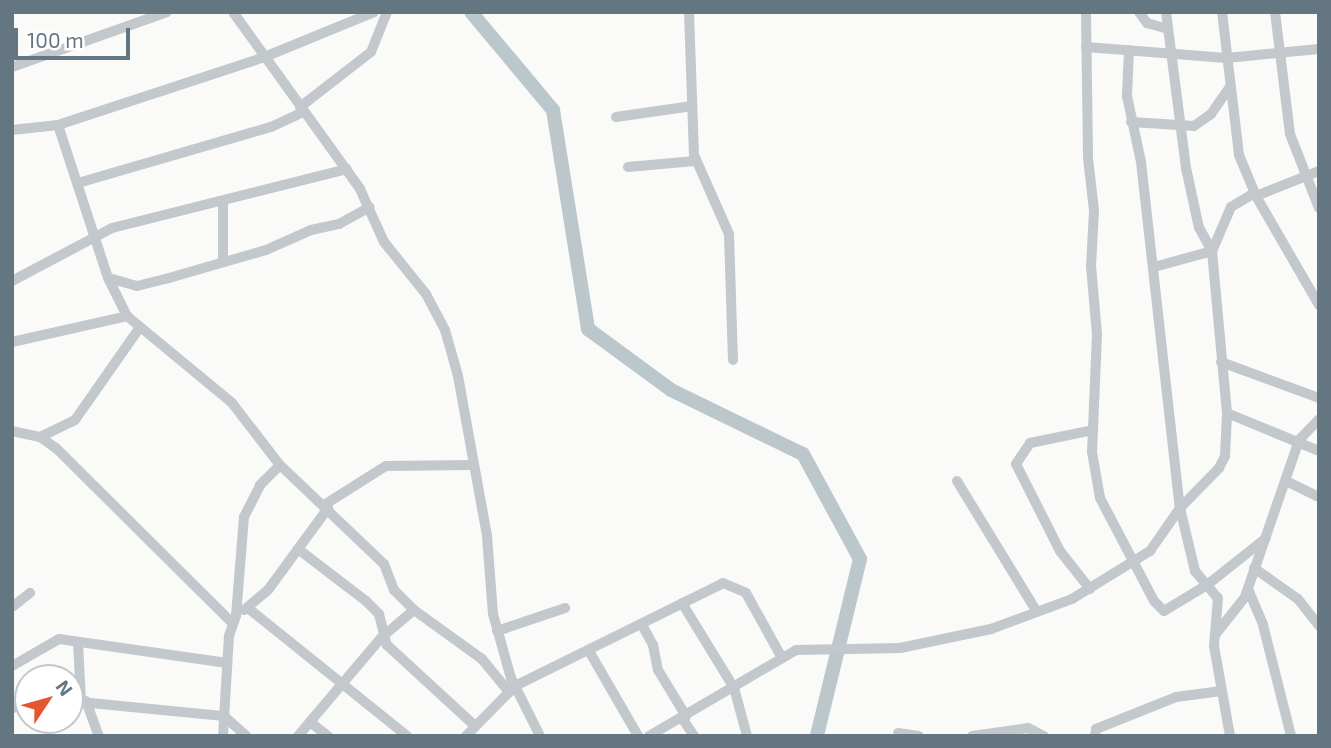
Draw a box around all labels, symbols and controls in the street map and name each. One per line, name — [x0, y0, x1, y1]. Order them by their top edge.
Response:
scale bar — [18, 14, 133, 58]
text: 100 m — [27, 27, 84, 52]
north arrow — [14, 664, 84, 734]
text: N — [51, 675, 78, 700]

